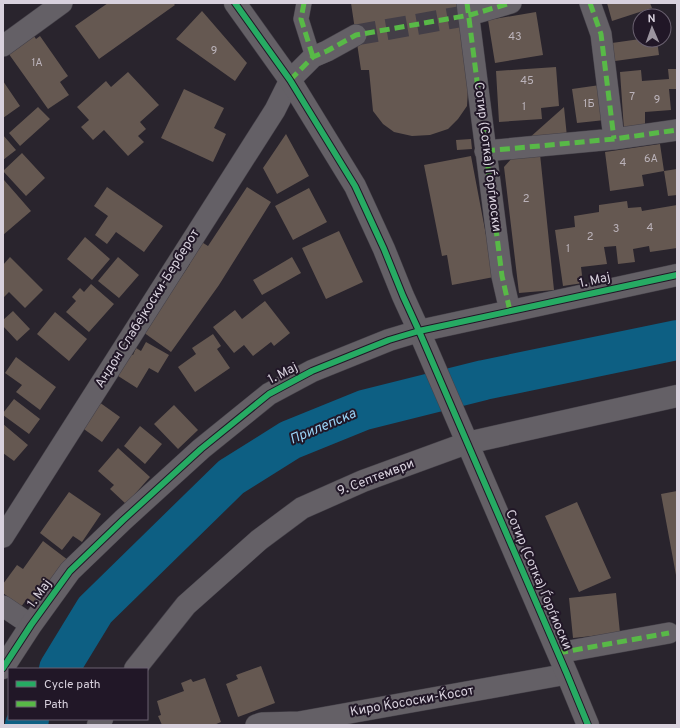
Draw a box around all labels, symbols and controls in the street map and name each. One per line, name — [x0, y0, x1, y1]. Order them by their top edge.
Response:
north arrow — [632, 8, 672, 48]
text: N — [647, 12, 656, 26]
house number: 43 — [508, 30, 522, 44]
house number: 9 — [211, 44, 217, 58]
house number: 1А — [31, 56, 43, 70]
house number: 45 — [520, 74, 534, 88]
street label: Сотир (Сотка) Ѓорѓиоски — [470, 81, 506, 233]
house number: 7 — [629, 90, 635, 104]
house number: 9 — [654, 93, 660, 107]
house number: 1Б — [583, 97, 595, 111]
house number: 1 — [522, 100, 526, 114]
house number: 6А — [644, 152, 658, 166]
house number: 4 — [620, 156, 627, 170]
house number: 2 — [523, 192, 529, 206]
house number: 4 — [647, 221, 654, 235]
house number: 3 — [613, 222, 619, 236]
street label: Андон Слабејкоски-Берберот — [92, 227, 204, 391]
house number: 2 — [587, 230, 593, 244]
house number: 1 — [566, 242, 570, 256]
street label: 1. Мај — [578, 270, 612, 292]
street label: 1. Мај — [265, 360, 301, 388]
water label: Прилепска — [287, 405, 359, 449]
street label: 9. Септември — [335, 456, 417, 500]
street label: Сотир (Сотка) Ѓорѓиоски — [501, 507, 577, 652]
street label: 1. Мај — [24, 577, 56, 611]
legend — [8, 668, 148, 720]
text: Cycle path — [44, 677, 101, 693]
street label: Киро Ќососки-Ќосот — [348, 681, 475, 721]
text: Path — [44, 697, 69, 713]

